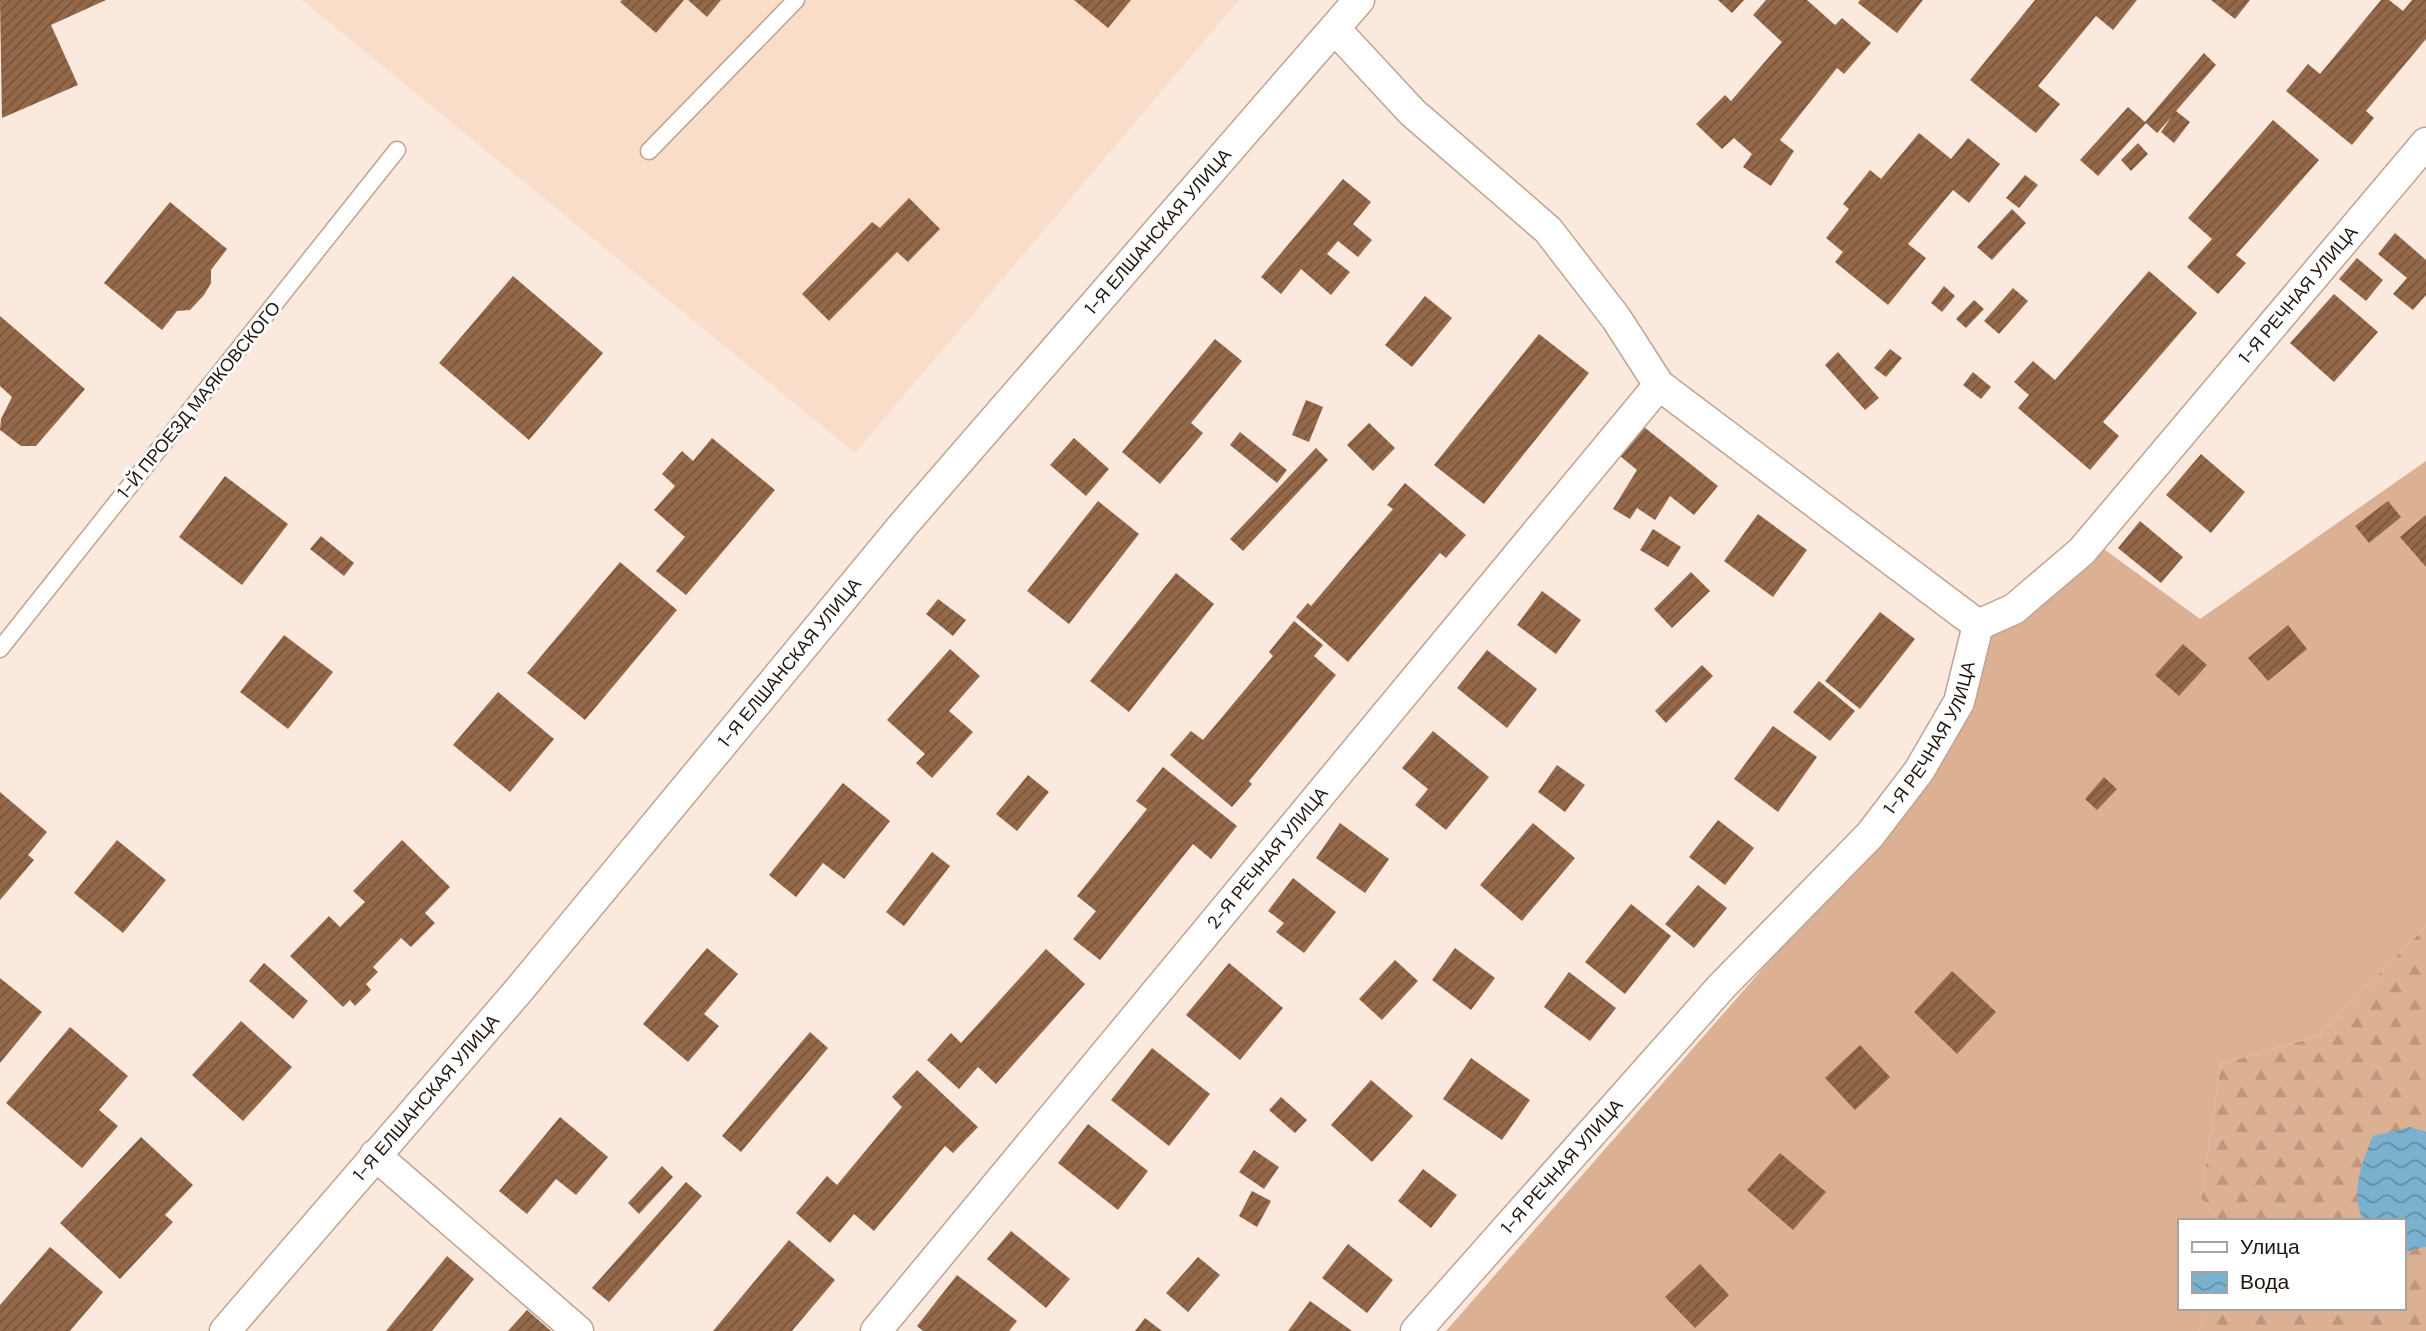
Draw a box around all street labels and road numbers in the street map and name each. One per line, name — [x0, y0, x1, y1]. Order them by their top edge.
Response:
street label: 1-Я ЕЛШАНСКАЯ УЛИЦА — [1079, 143, 1237, 320]
street label: 1-Я РЕЧНАЯ УЛИЦА — [2233, 221, 2363, 369]
street label: 1-Й ПРОЕЗД МАЯКОВСКОГО — [112, 297, 286, 503]
street label: 1-Я ЕЛШАНСКАЯ УЛИЦА — [713, 573, 867, 752]
street label: 1-Я РЕЧНАЯ УЛИЦА — [1878, 659, 1981, 819]
street label: 2-Я РЕЧНАЯ УЛИЦА — [1202, 782, 1333, 934]
street label: 1-Я ЕЛШАНСКАЯ УЛИЦА — [348, 1009, 505, 1186]
street label: 1-Я РЕЧНАЯ УЛИЦА — [1496, 1094, 1628, 1239]

